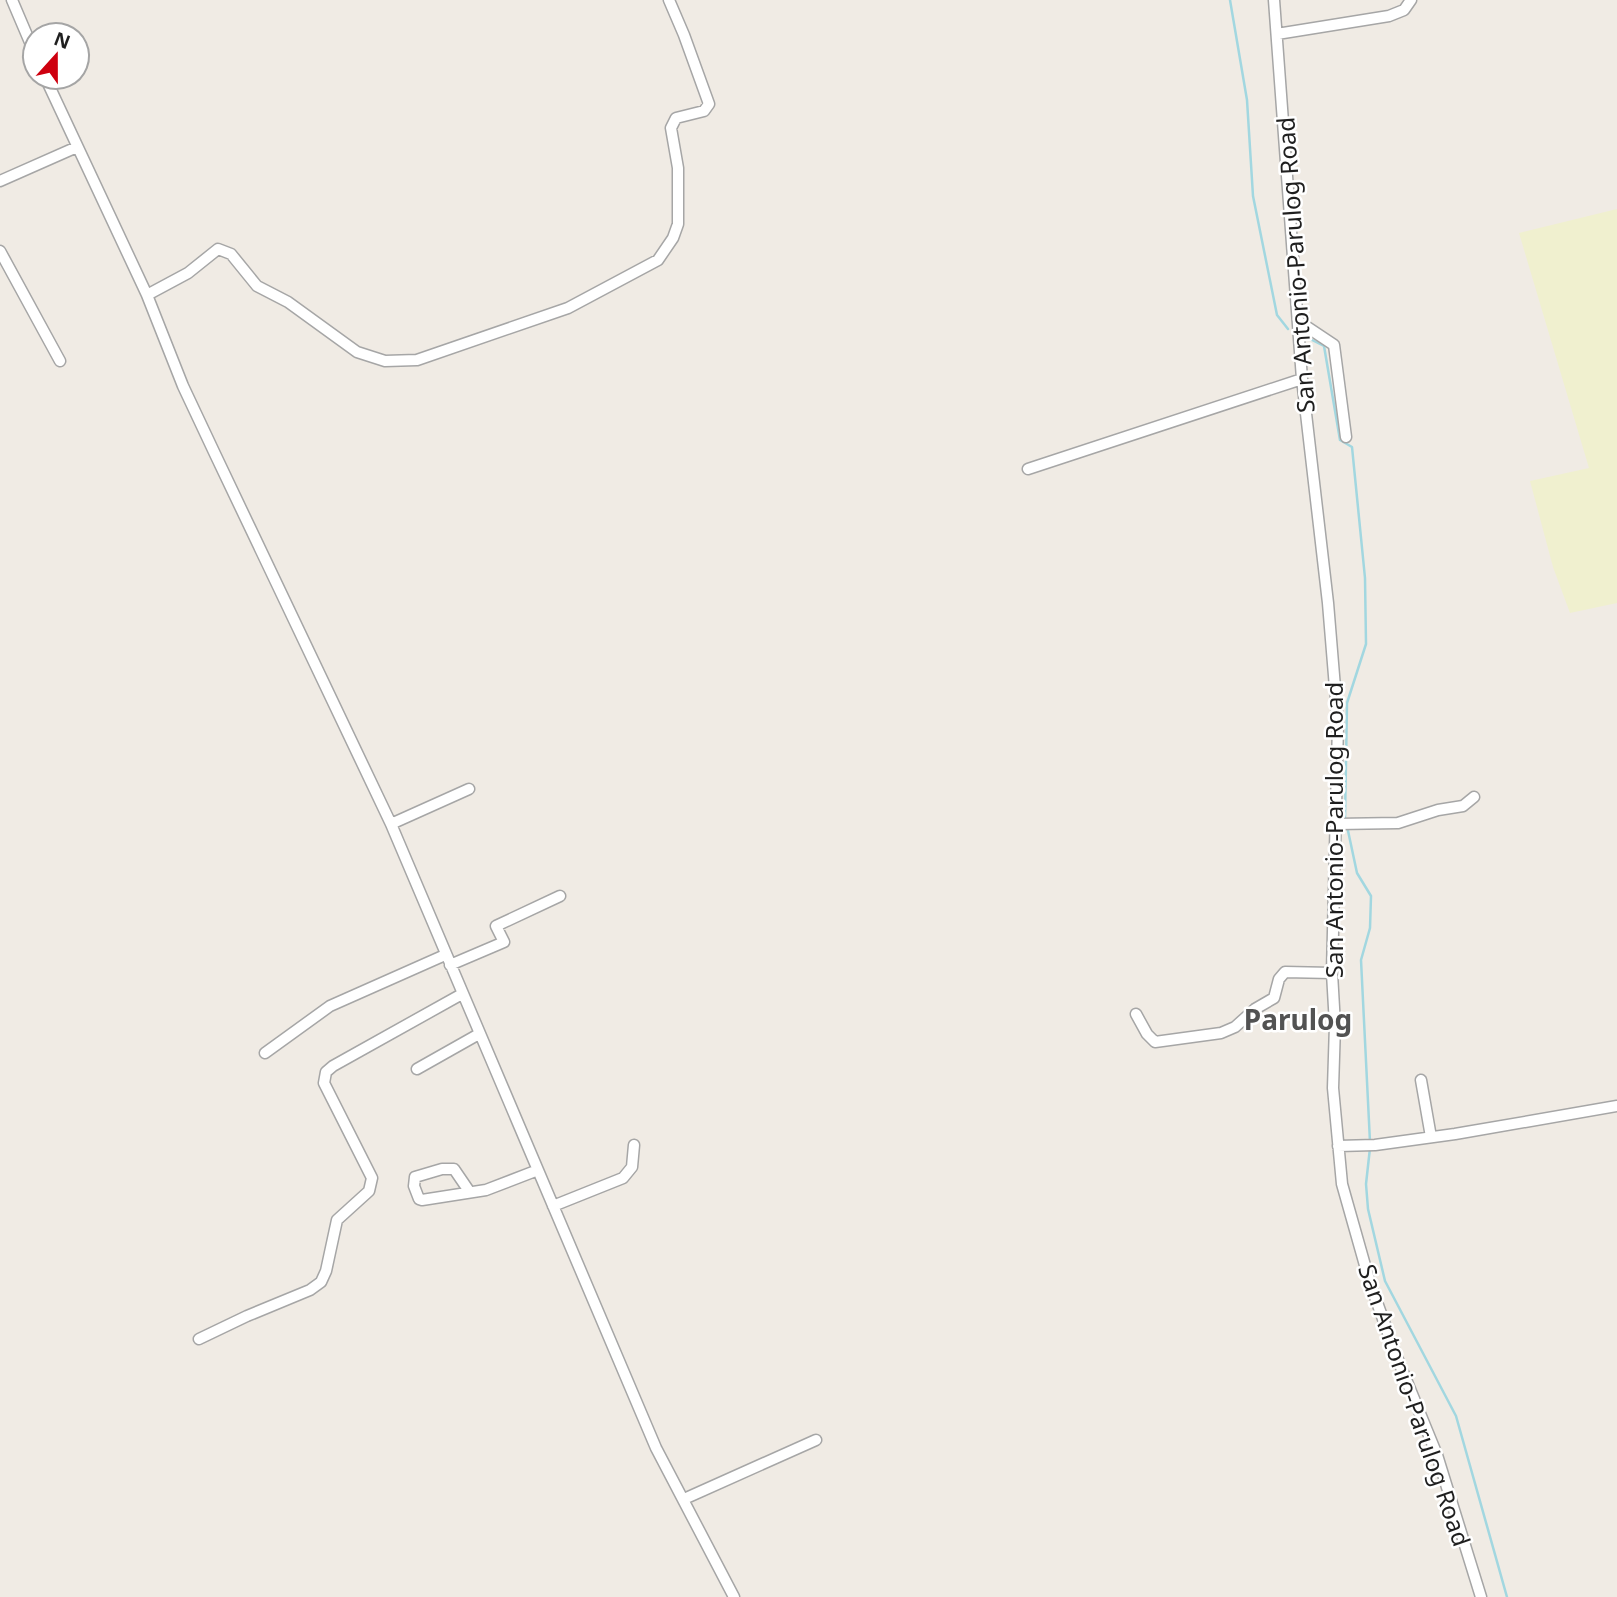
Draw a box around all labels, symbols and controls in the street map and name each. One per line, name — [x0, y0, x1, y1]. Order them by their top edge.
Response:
north arrow — [21, 21, 91, 91]
text: N — [50, 25, 74, 55]
street label: San Antonio-Parulog Road — [1268, 116, 1322, 414]
street label: San Antonio-Parulog Road — [1317, 682, 1350, 978]
district label: Parulog — [1244, 1000, 1352, 1038]
street label: San Antonio-Parulog Road — [1351, 1259, 1479, 1551]

